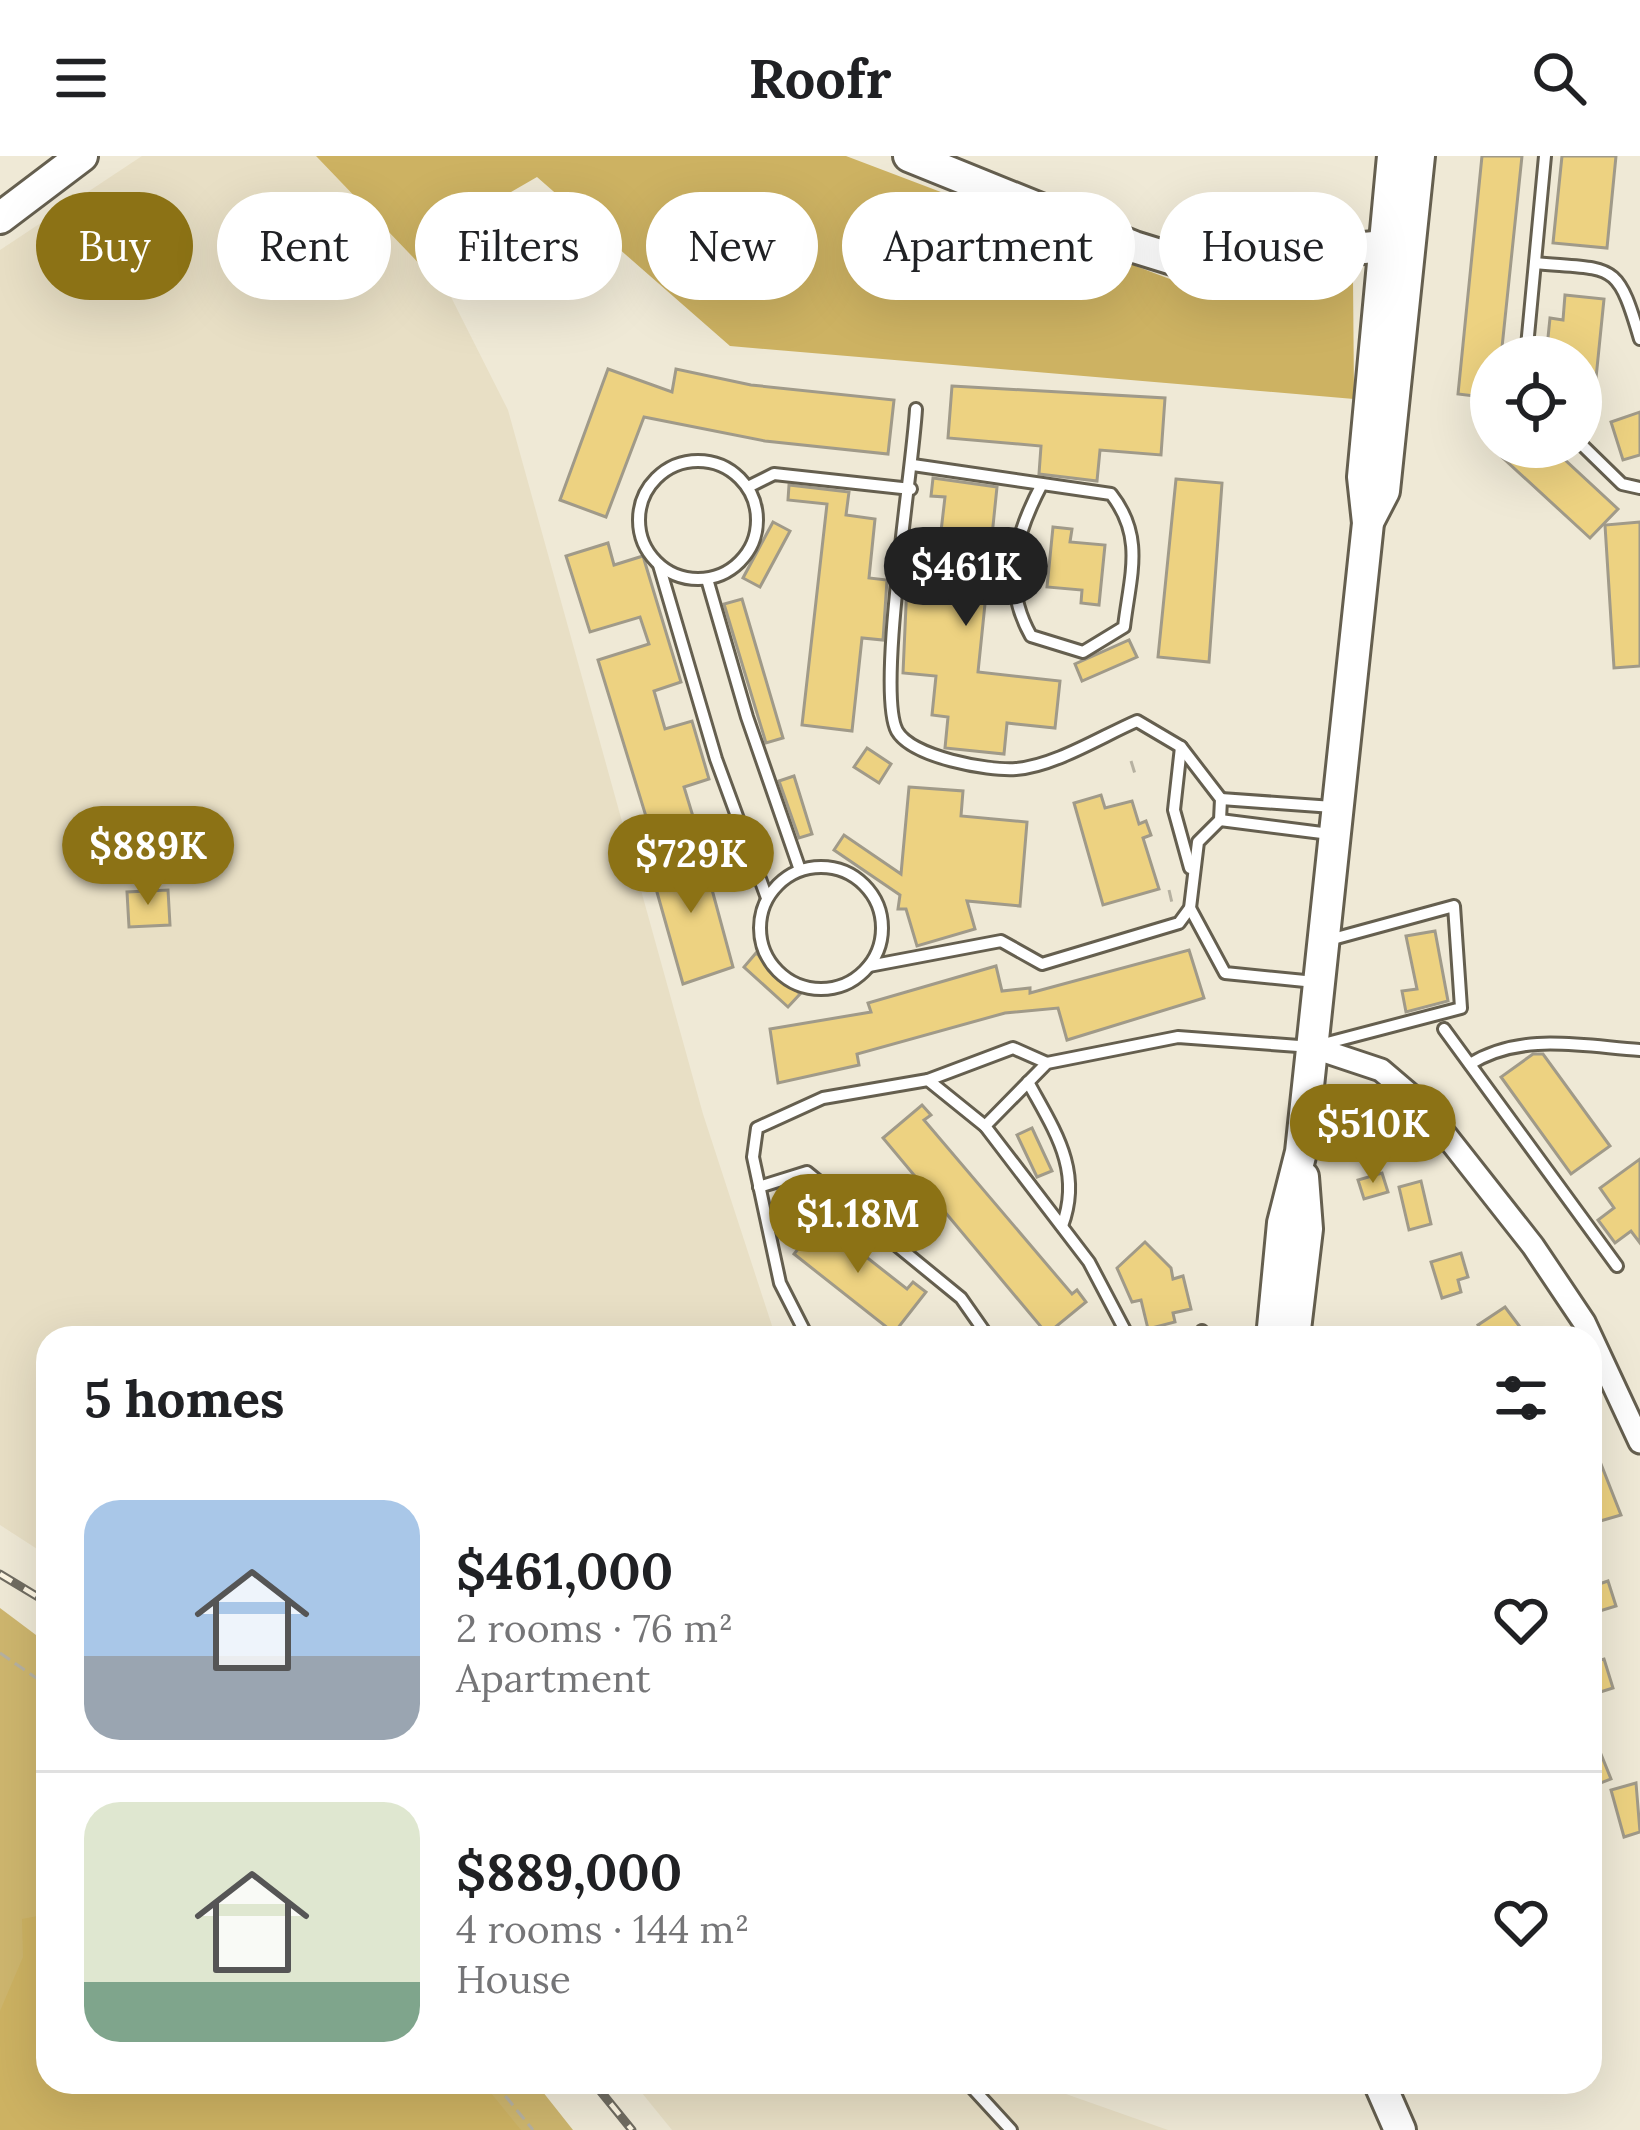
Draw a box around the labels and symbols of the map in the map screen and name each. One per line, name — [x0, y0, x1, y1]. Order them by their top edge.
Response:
pin: $461K — [882, 527, 1050, 629]
pin: $889K — [64, 806, 232, 908]
pin: $729K — [607, 814, 775, 916]
pin: $510K — [1289, 1084, 1457, 1186]
pin: $1.18M — [760, 1174, 956, 1276]

